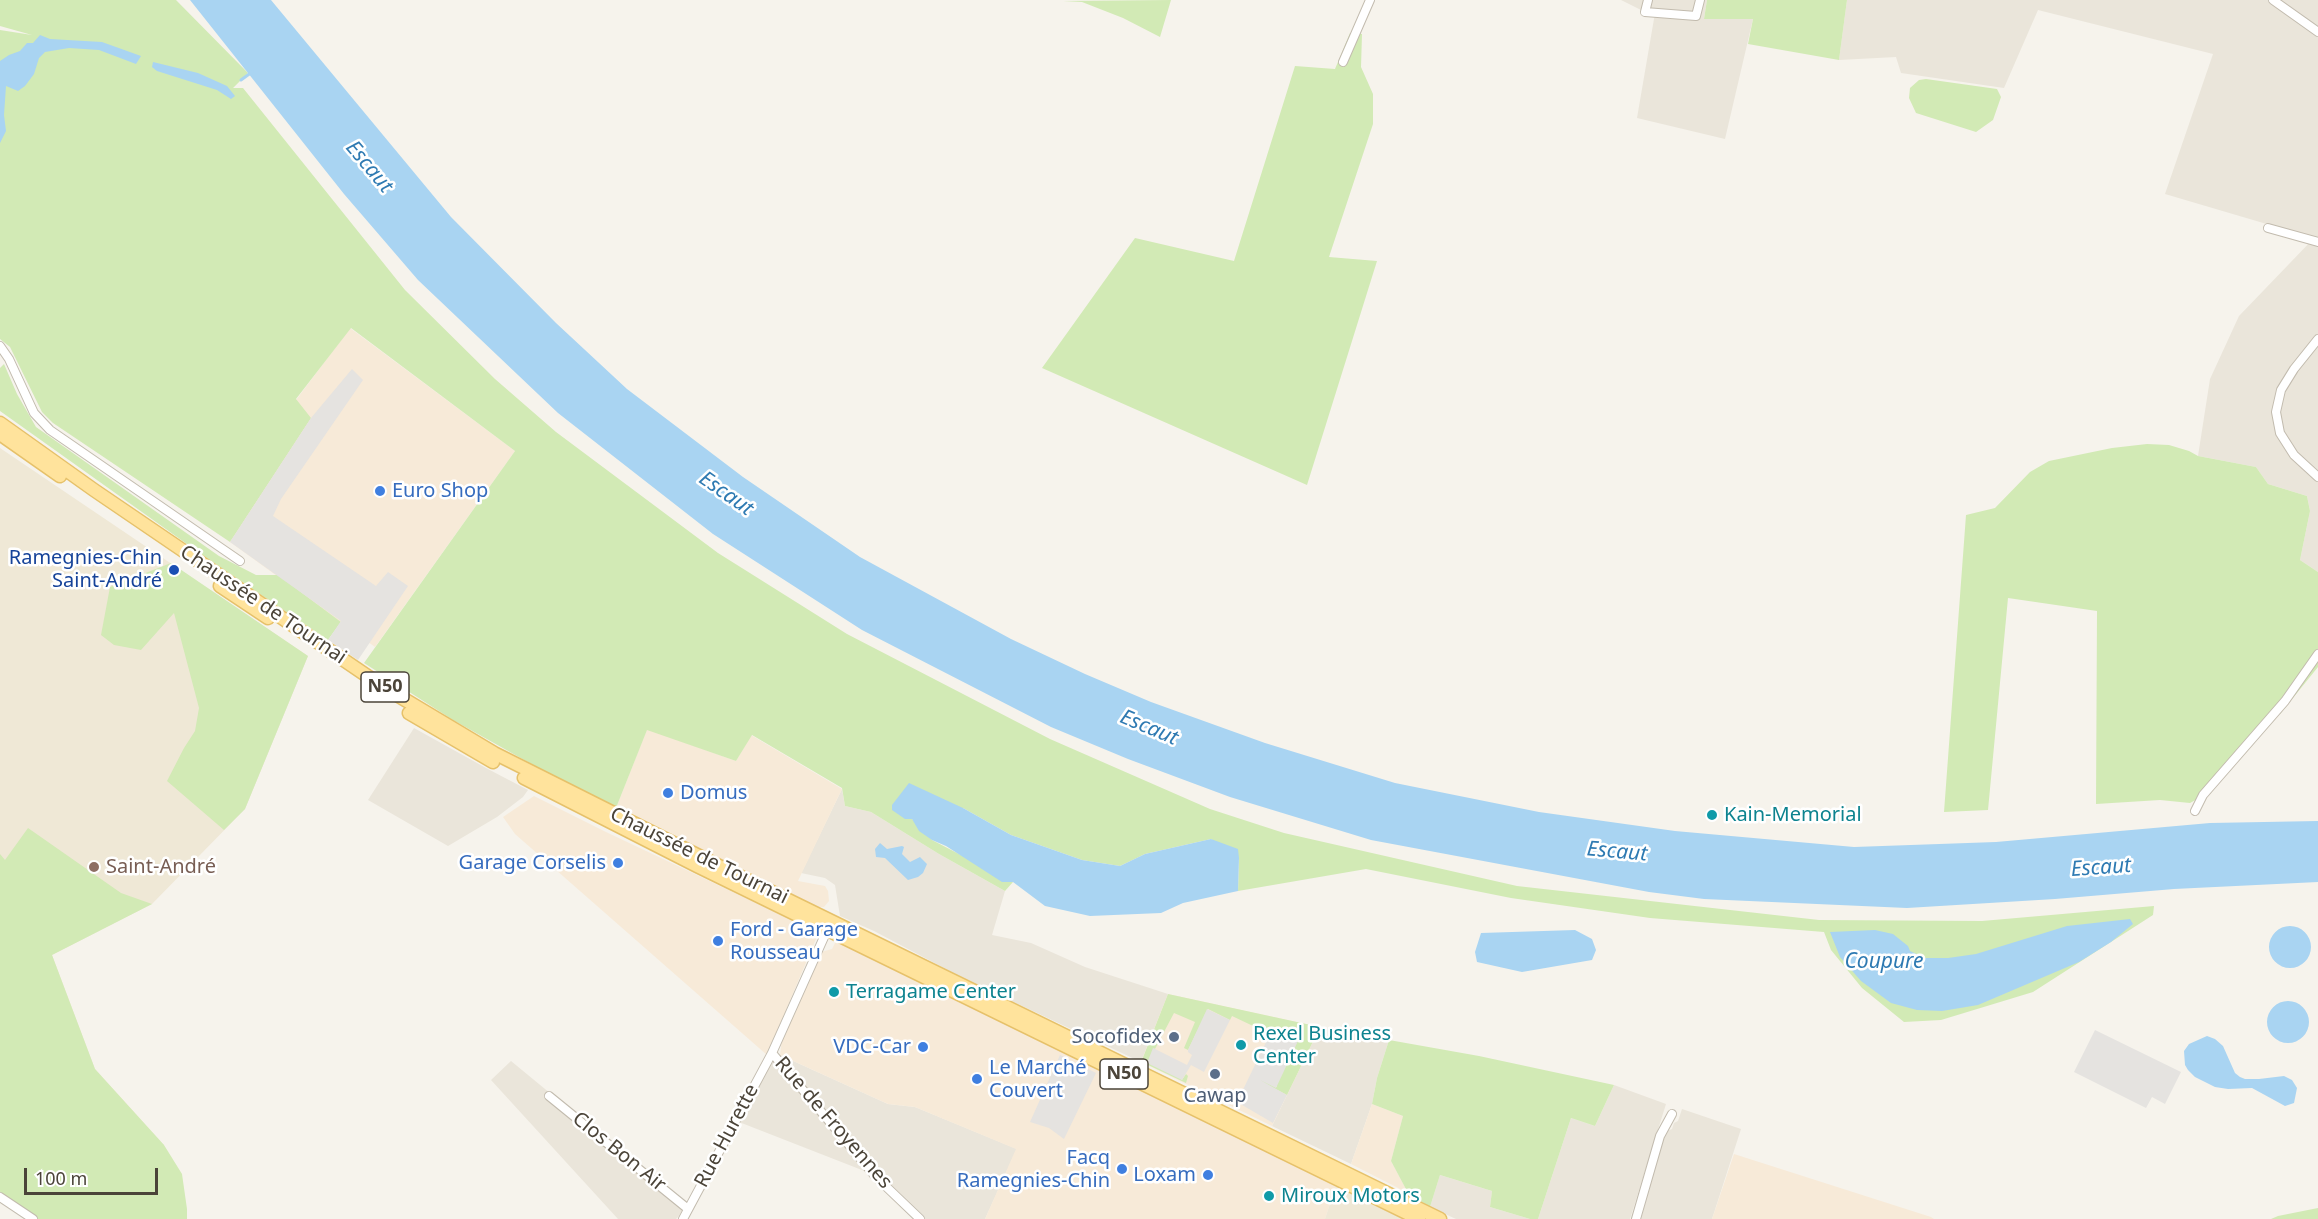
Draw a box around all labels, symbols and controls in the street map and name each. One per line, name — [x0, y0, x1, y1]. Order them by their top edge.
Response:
water label: Escaut — [340, 136, 398, 198]
water label: Escaut — [694, 466, 758, 522]
place label: Euro Shop — [392, 479, 488, 503]
marker: Euro Shop — [373, 484, 387, 498]
street label: Chaussée de Tournai — [175, 540, 351, 670]
place label: Ramegnies-Chin Saint-André — [9, 546, 162, 593]
marker: Ramegnies-Chin Saint-André — [167, 563, 181, 577]
road number: N50 — [361, 672, 409, 702]
water label: Escaut — [1116, 705, 1182, 751]
place label: Domus — [680, 781, 747, 805]
marker: Domus — [661, 786, 675, 800]
street label: Chaussée de Tournai — [606, 802, 792, 910]
place label: Kain-Memorial — [1724, 803, 1862, 827]
marker: Kain-Memorial — [1705, 808, 1719, 822]
water label: Escaut — [1586, 837, 1648, 867]
place label: Garage Corselis — [459, 851, 606, 875]
water label: Escaut — [2070, 853, 2132, 883]
place label: Saint-André — [106, 855, 216, 879]
marker: Garage Corselis — [611, 856, 625, 870]
marker: Saint-André — [87, 860, 101, 874]
place label: Ford - Garage Rousseau — [730, 918, 858, 965]
marker: Ford - Garage Rousseau — [711, 934, 725, 948]
water label: Coupure — [1844, 949, 1924, 975]
place label: Terragame Center — [846, 980, 1016, 1004]
marker: Terragame Center — [827, 985, 841, 999]
place label: Rexel Business Center — [1253, 1022, 1391, 1069]
place label: Socofidex — [1071, 1025, 1162, 1049]
marker: Socofidex — [1167, 1030, 1181, 1044]
place label: VDC-Car — [833, 1035, 911, 1059]
marker: Rexel Business Center — [1234, 1038, 1248, 1052]
marker: VDC-Car — [916, 1040, 930, 1054]
street label: Rue de Froyennes — [769, 1052, 897, 1194]
place label: Le Marché Couvert — [989, 1056, 1086, 1103]
road number: N50 — [1100, 1059, 1148, 1089]
marker: Cawap — [1208, 1067, 1222, 1081]
marker: Le Marché Couvert — [970, 1072, 984, 1086]
street label: Rue Hurette — [690, 1080, 764, 1192]
place label: Cawap — [1183, 1084, 1247, 1108]
street label: Clos Bon Air — [567, 1107, 671, 1197]
place label: Facq Ramegnies-Chin — [957, 1146, 1110, 1193]
scale bar — [27, 1156, 160, 1194]
marker: Facq Ramegnies-Chin — [1115, 1162, 1129, 1176]
place label: Loxam — [1133, 1163, 1196, 1187]
text: 100 m — [35, 1166, 87, 1190]
marker: Loxam — [1201, 1168, 1215, 1182]
place label: Miroux Motors — [1281, 1184, 1420, 1208]
marker: Miroux Motors — [1262, 1189, 1276, 1203]

